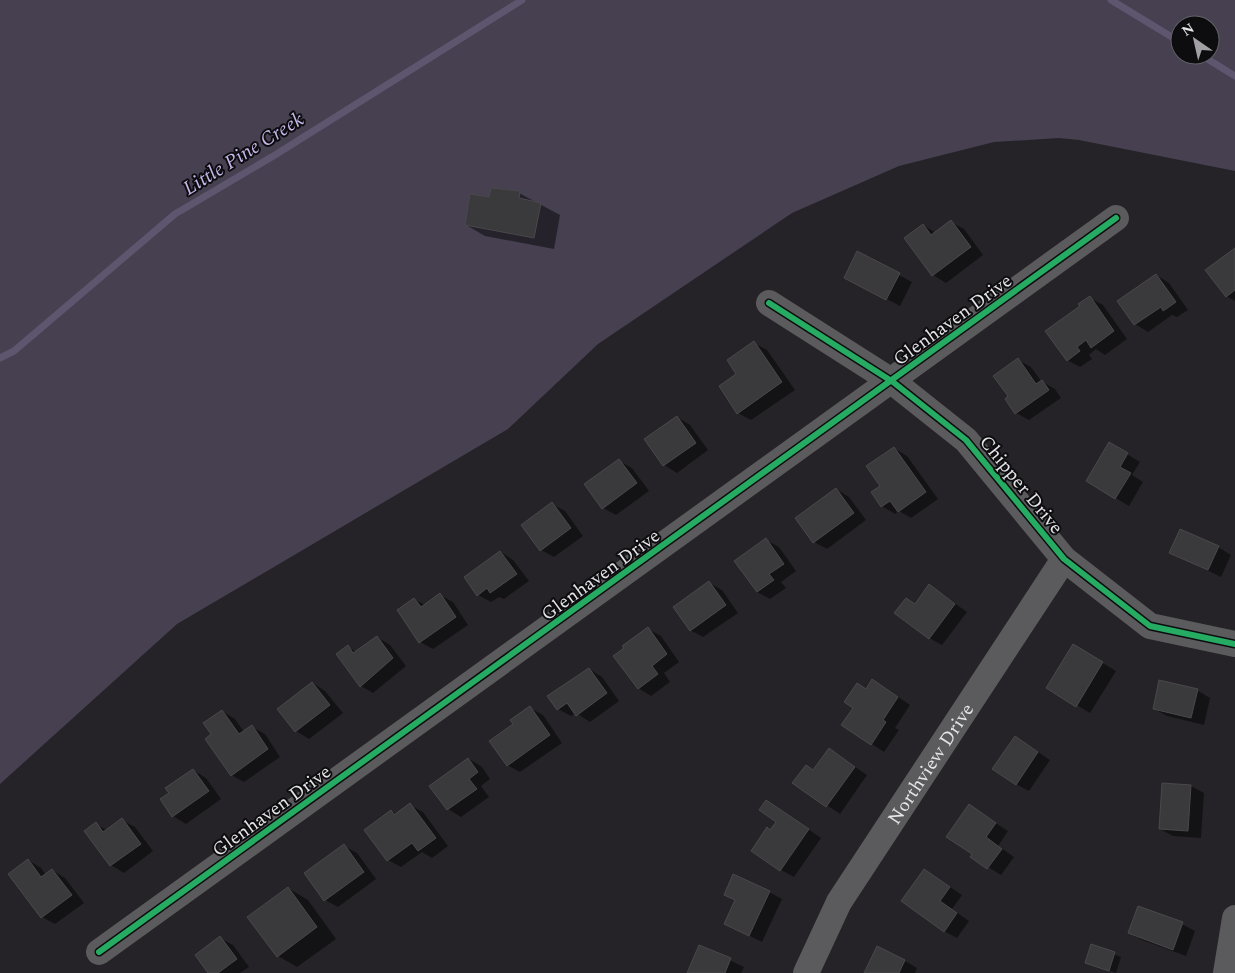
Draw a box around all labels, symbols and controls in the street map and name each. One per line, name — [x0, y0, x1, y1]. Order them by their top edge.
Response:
north arrow — [1170, 15, 1220, 65]
text: N — [1177, 18, 1199, 42]
water label: Little Pine Creek — [177, 104, 310, 203]
street label: Glenhaven Drive — [887, 267, 1019, 373]
street label: Chipper Drive — [972, 429, 1070, 541]
street label: Glenhaven Drive — [535, 522, 667, 628]
street label: Northview Drive — [880, 698, 982, 831]
street label: Glenhaven Drive — [206, 758, 338, 864]

